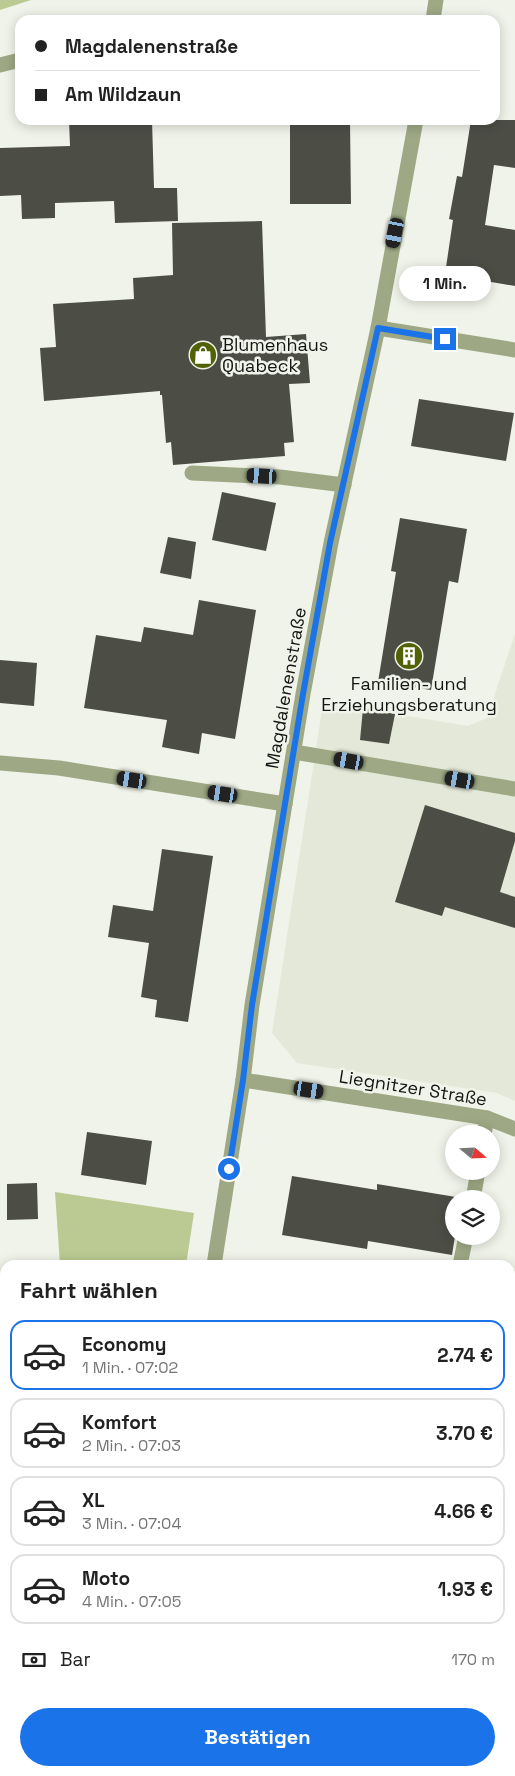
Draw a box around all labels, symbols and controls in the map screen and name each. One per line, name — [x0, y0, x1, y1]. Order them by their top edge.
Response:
text: Magdalenenstraße — [65, 34, 238, 59]
text: Am Wildzaun — [65, 82, 181, 107]
car — [384, 217, 405, 249]
callout: 1 Min. — [399, 266, 491, 302]
text: 1 Min. — [423, 273, 467, 294]
route end — [434, 328, 456, 350]
place label: Blumenhaus Quabeck — [222, 333, 328, 377]
shop icon: Blumenhaus Quabeck — [188, 340, 218, 370]
car — [246, 468, 277, 484]
street label: Magdalenenstraße — [260, 605, 311, 770]
building icon: Familien- und Erziehungsberatung — [394, 641, 424, 671]
place label: Familien- und Erziehungsberatung — [321, 672, 497, 716]
car — [332, 751, 365, 771]
car — [116, 770, 147, 790]
car — [443, 770, 476, 790]
car — [207, 784, 238, 804]
street label: Liegnitzer Straße — [338, 1064, 489, 1111]
car — [293, 1080, 324, 1100]
north arrow — [445, 1125, 500, 1180]
map controls — [445, 1125, 500, 1245]
route start — [218, 1158, 240, 1180]
button: layers — [445, 1190, 500, 1245]
text: Fahrt wählen — [20, 1276, 158, 1304]
text: Economy — [82, 1332, 166, 1357]
icon: car — [22, 1333, 67, 1378]
text: 2.74 € — [437, 1343, 493, 1368]
text: 1 Min. · 07:02 — [82, 1357, 178, 1378]
text: Komfort — [82, 1410, 157, 1435]
icon: car — [22, 1411, 67, 1456]
text: 3.70 € — [436, 1421, 493, 1446]
text: 2 Min. · 07:03 — [82, 1435, 181, 1456]
text: XL — [82, 1488, 105, 1513]
icon: car — [22, 1489, 67, 1534]
text: 4.66 € — [434, 1499, 493, 1524]
text: 3 Min. · 07:04 — [82, 1513, 181, 1534]
text: Moto — [82, 1566, 130, 1591]
icon: car — [22, 1567, 67, 1612]
text: 1.93 € — [438, 1577, 493, 1602]
text: 4 Min. · 07:05 — [82, 1591, 181, 1612]
icon: cash — [20, 1646, 48, 1674]
text: Bar — [60, 1647, 91, 1672]
text: 170 m — [451, 1649, 495, 1670]
button: Bestätigen — [20, 1708, 495, 1766]

